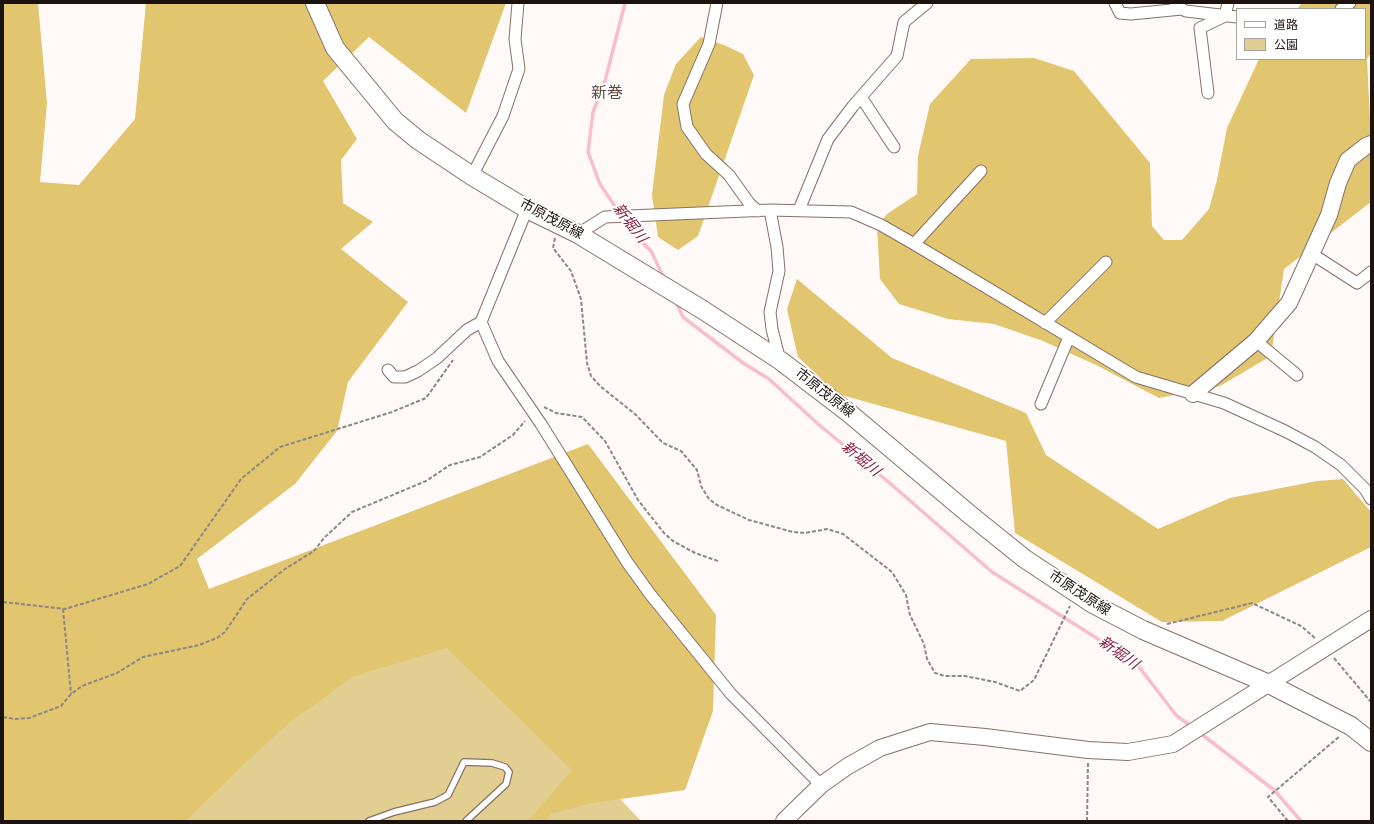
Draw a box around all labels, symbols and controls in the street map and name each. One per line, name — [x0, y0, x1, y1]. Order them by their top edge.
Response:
legend — [1236, 8, 1366, 60]
text: 道路 — [1274, 17, 1298, 34]
text: 公園 — [1274, 37, 1298, 54]
district label: 新巻 — [591, 84, 623, 104]
street label: 市原茂原線 — [516, 196, 586, 244]
water label: 新堀川 — [608, 201, 650, 247]
street label: 市原茂原線 — [791, 366, 857, 422]
water label: 新堀川 — [837, 439, 883, 481]
street label: 市原茂原線 — [1045, 568, 1113, 620]
water label: 新堀川 — [1095, 633, 1141, 675]

